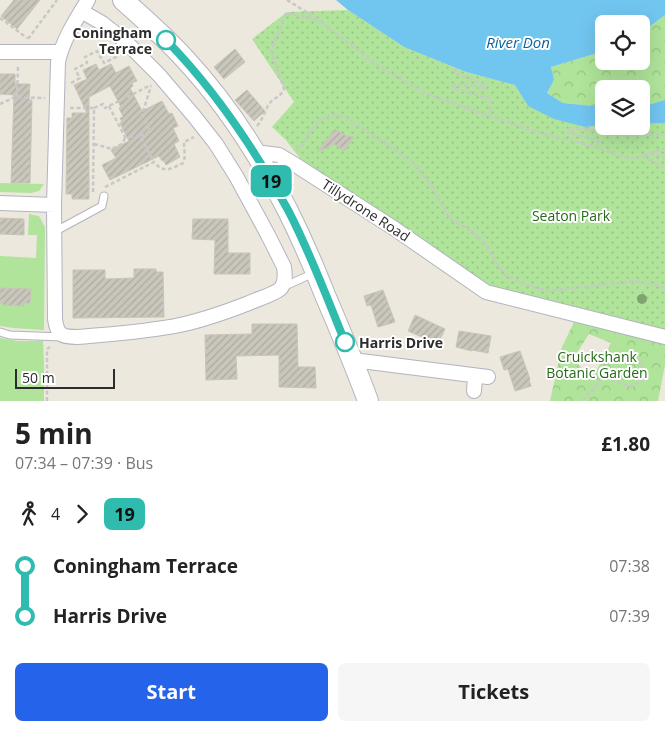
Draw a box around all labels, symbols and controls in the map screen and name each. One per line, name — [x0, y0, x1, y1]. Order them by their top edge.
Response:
map controls — [595, 15, 650, 135]
button: locate — [595, 15, 650, 70]
place label: Coningham Terrace — [72, 23, 152, 58]
marker: Coningham Terrace — [156, 30, 176, 50]
water label: River Don — [486, 32, 550, 52]
button: layers — [595, 80, 650, 135]
line badge: 19 — [248, 165, 294, 197]
text: 19 — [261, 169, 281, 193]
street label: Tillydrone Road — [318, 174, 414, 246]
park label: Seaton Park — [532, 206, 611, 225]
marker: Harris Drive — [335, 332, 355, 352]
place label: Harris Drive — [359, 333, 443, 352]
park label: Cruickshank Botanic Garden — [546, 347, 648, 382]
scale bar — [15, 366, 115, 389]
text: 50 m — [22, 368, 55, 387]
text: 5 min — [15, 414, 93, 452]
text: £1.80 — [601, 431, 650, 457]
text: 07:34 – 07:39 · Bus — [15, 452, 153, 474]
icon: walk — [15, 500, 43, 528]
icon: forward — [68, 500, 96, 528]
text: 19 — [114, 502, 135, 526]
text: 4 — [51, 503, 60, 525]
text: Coningham Terrace — [53, 553, 238, 579]
text: 07:38 — [609, 555, 650, 577]
text: Harris Drive — [53, 603, 167, 629]
text: 07:39 — [609, 605, 650, 627]
button: Start — [15, 663, 328, 721]
button: Tickets — [338, 663, 650, 721]

